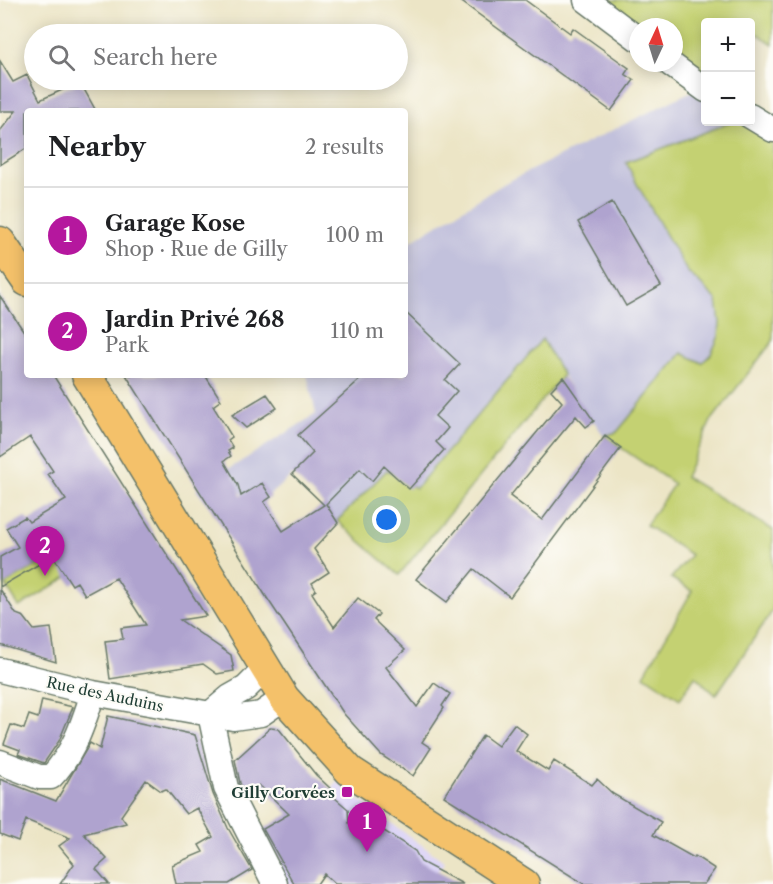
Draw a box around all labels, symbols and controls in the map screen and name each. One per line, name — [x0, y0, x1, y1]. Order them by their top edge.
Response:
north arrow — [629, 18, 683, 72]
map controls — [701, 18, 755, 126]
button: + — [701, 18, 755, 72]
search box — [24, 24, 408, 90]
icon: search — [45, 41, 78, 74]
text: Search here — [93, 44, 218, 71]
button: − — [701, 72, 755, 126]
text: Nearby — [48, 131, 146, 163]
text: 2 results — [305, 135, 384, 159]
text: Garage Kose — [105, 210, 245, 237]
text: 1 — [63, 223, 72, 247]
text: 100 m — [326, 223, 384, 247]
text: Shop · Rue de Gilly — [105, 237, 288, 261]
text: Jardin Privé 268 — [105, 306, 285, 333]
text: 2 — [62, 319, 73, 343]
text: 110 m — [331, 319, 384, 343]
text: Park — [105, 333, 148, 357]
your location — [372, 505, 401, 534]
pin: 2 — [26, 526, 64, 576]
street label: Rue des Auduins — [45, 672, 165, 716]
place label: Gilly Corvées — [231, 783, 335, 802]
marker: Gilly Corvées — [340, 785, 354, 799]
pin: 1 — [348, 802, 386, 852]

